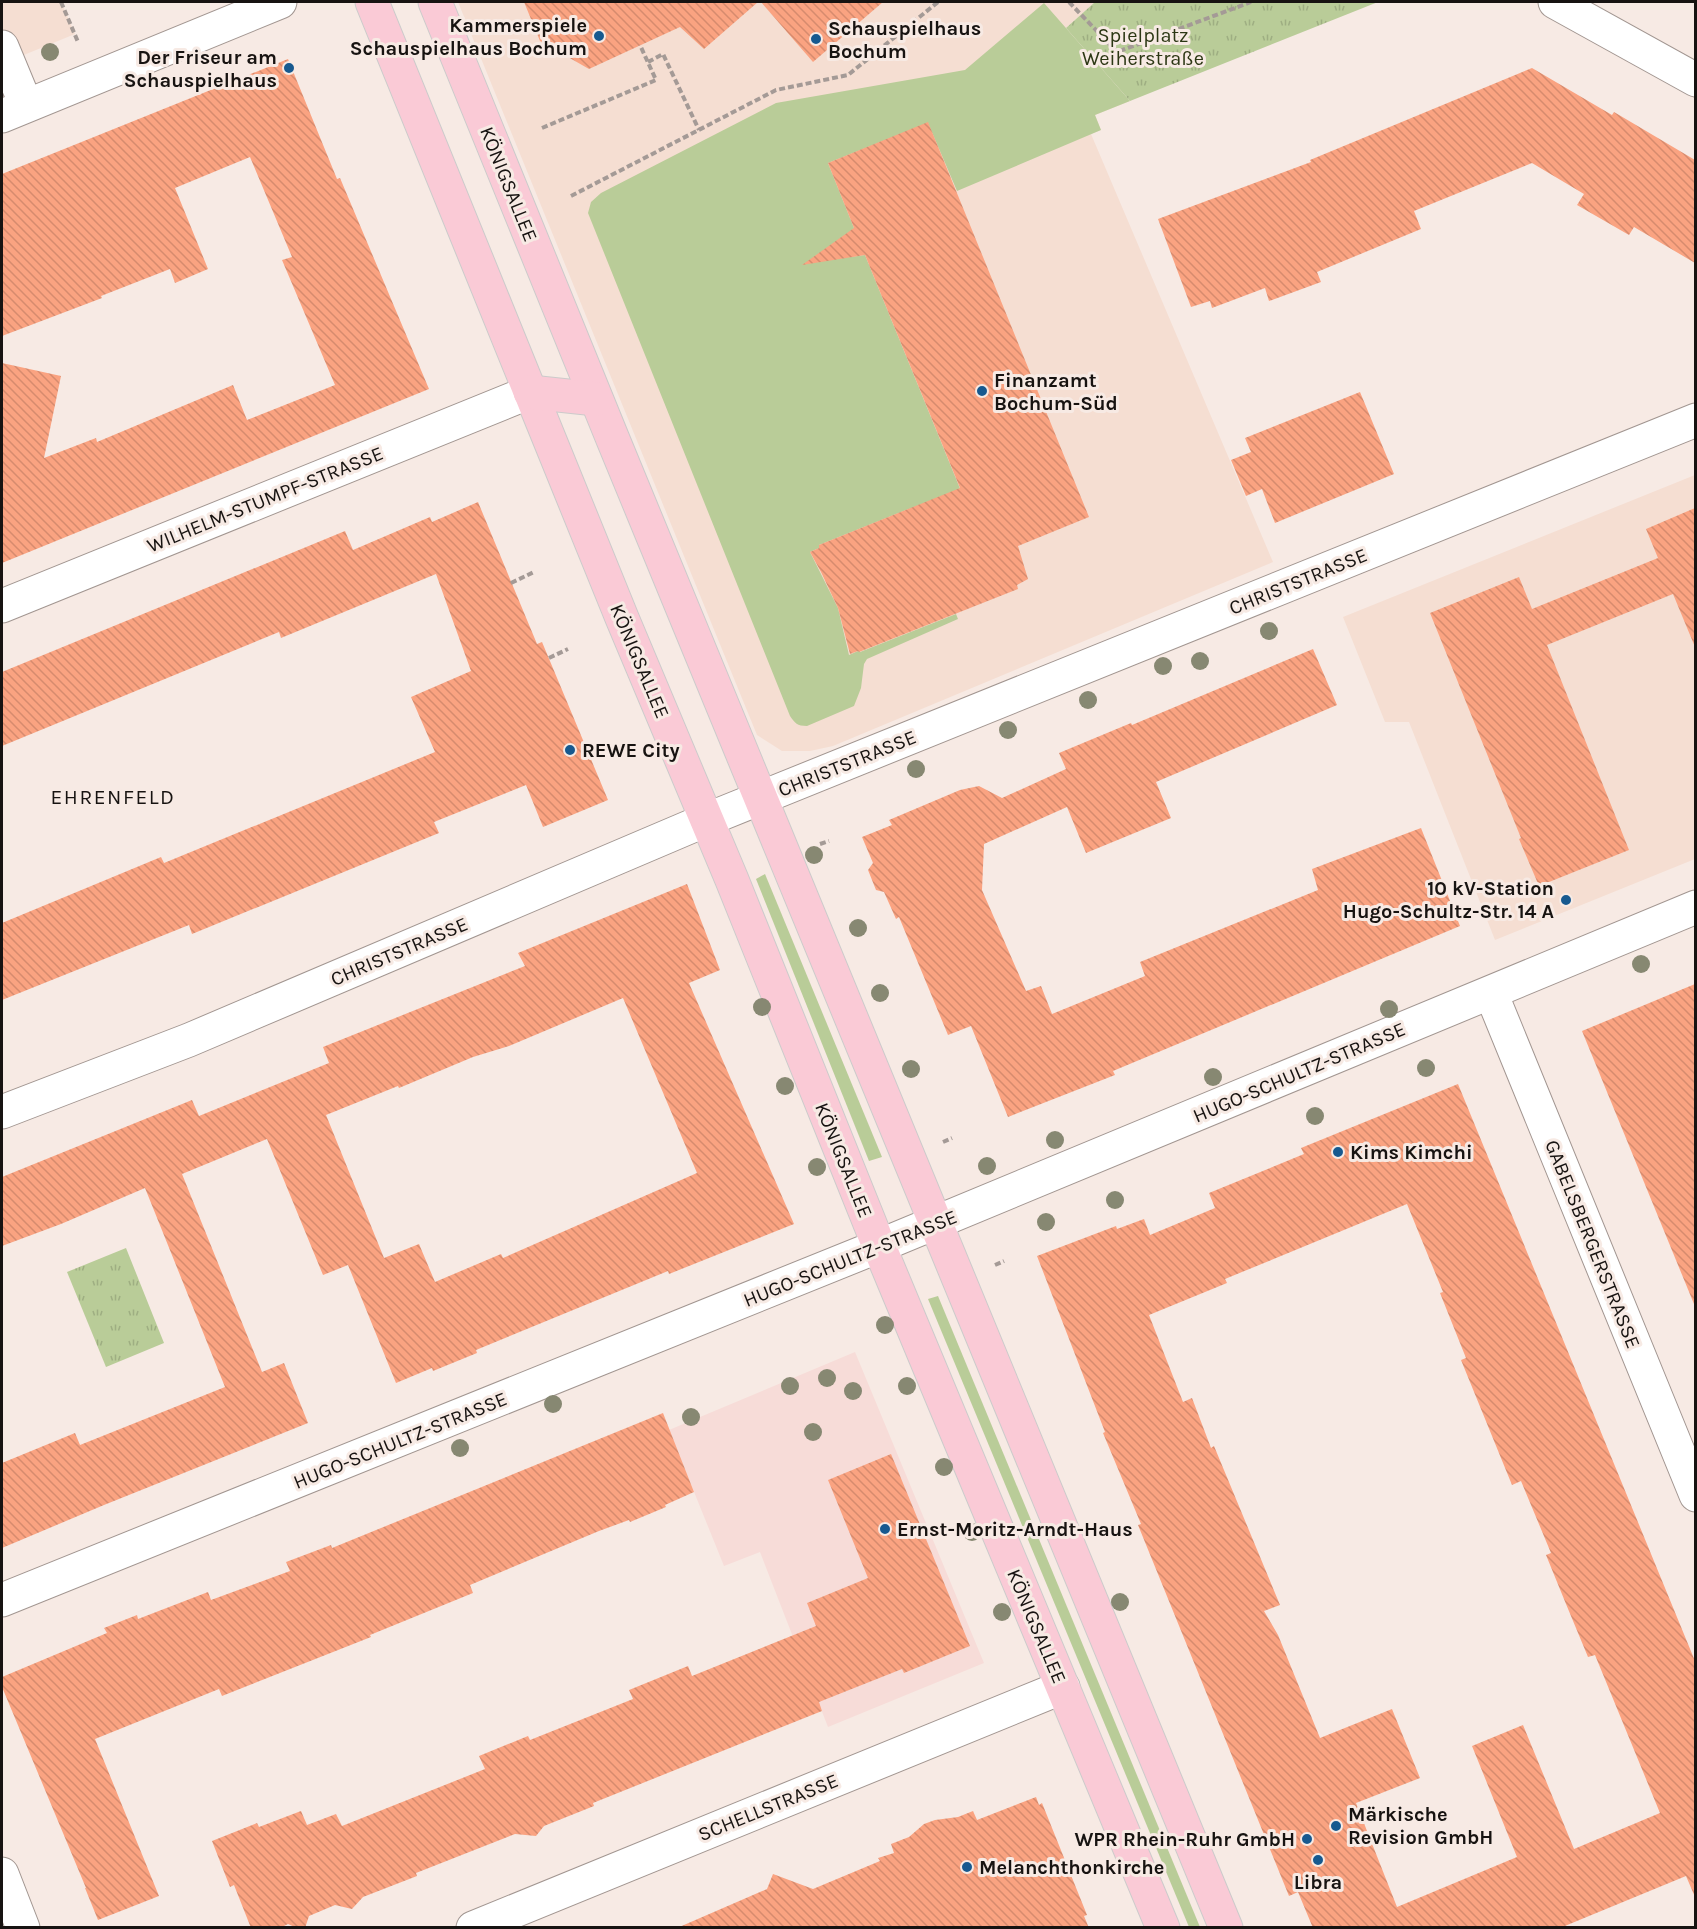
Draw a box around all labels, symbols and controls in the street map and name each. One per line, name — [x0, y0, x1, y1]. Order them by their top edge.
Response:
place label: Kammerspiele Schauspielhaus Bochum — [350, 14, 587, 60]
place label: Schauspielhaus Bochum — [828, 17, 981, 63]
park label: Spielplatz Weiherstraße — [1082, 24, 1204, 70]
marker: Kammerspiele Schauspielhaus Bochum — [592, 29, 606, 43]
marker: Schauspielhaus Bochum — [809, 32, 823, 46]
place label: Der Friseur am Schauspielhaus — [124, 46, 277, 92]
marker: Der Friseur am Schauspielhaus — [282, 61, 296, 75]
street label: KÖNIGSALLEE — [475, 123, 542, 245]
place label: Finanzamt Bochum-Süd — [994, 369, 1118, 415]
marker: Finanzamt Bochum-Süd — [975, 384, 989, 398]
street label: WILHELM-STUMPF-STRASSE — [144, 441, 387, 557]
street label: CHRISTSTRASSE — [1226, 543, 1371, 620]
street label: KÖNIGSALLEE — [605, 601, 674, 722]
street label: CHRISTSTRASSE — [775, 725, 920, 802]
place label: REWE City — [582, 739, 680, 762]
marker: REWE City — [563, 743, 577, 757]
district label: EHRENFELD — [51, 785, 175, 809]
place label: 10 kV-Station Hugo-Schultz-Str. 14 A — [1343, 877, 1554, 923]
marker: 10 kV-Station Hugo-Schultz-Str. 14 A — [1559, 893, 1573, 907]
street label: CHRISTSTRASSE — [327, 912, 471, 991]
street label: HUGO-SCHULTZ-STRASSE — [1190, 1017, 1409, 1128]
street label: KÖNIGSALLEE — [810, 1099, 877, 1221]
street label: GABELSBERGERSTRASSE — [1540, 1136, 1645, 1352]
place label: Kims Kimchi — [1350, 1141, 1472, 1164]
marker: Kims Kimchi — [1331, 1145, 1345, 1159]
street label: HUGO-SCHULTZ-STRASSE — [740, 1205, 960, 1312]
street label: HUGO-SCHULTZ-STRASSE — [290, 1387, 510, 1494]
place label: Ernst-Moritz-Arndt-Haus — [897, 1518, 1133, 1541]
marker: Ernst-Moritz-Arndt-Haus — [878, 1522, 892, 1536]
street label: KÖNIGSALLEE — [1002, 1566, 1071, 1687]
street label: SCHELLSTRASSE — [695, 1769, 842, 1846]
place label: Märkische Revision GmbH — [1348, 1803, 1493, 1849]
marker: Märkische Revision GmbH — [1329, 1819, 1343, 1833]
place label: WPR Rhein-Ruhr GmbH — [1074, 1828, 1295, 1851]
marker: WPR Rhein-Ruhr GmbH — [1300, 1832, 1314, 1846]
marker: Libra — [1311, 1853, 1325, 1867]
place label: Melanchthonkirche — [979, 1856, 1164, 1879]
marker: Melanchthonkirche — [960, 1860, 974, 1874]
place label: Libra — [1294, 1871, 1342, 1894]

